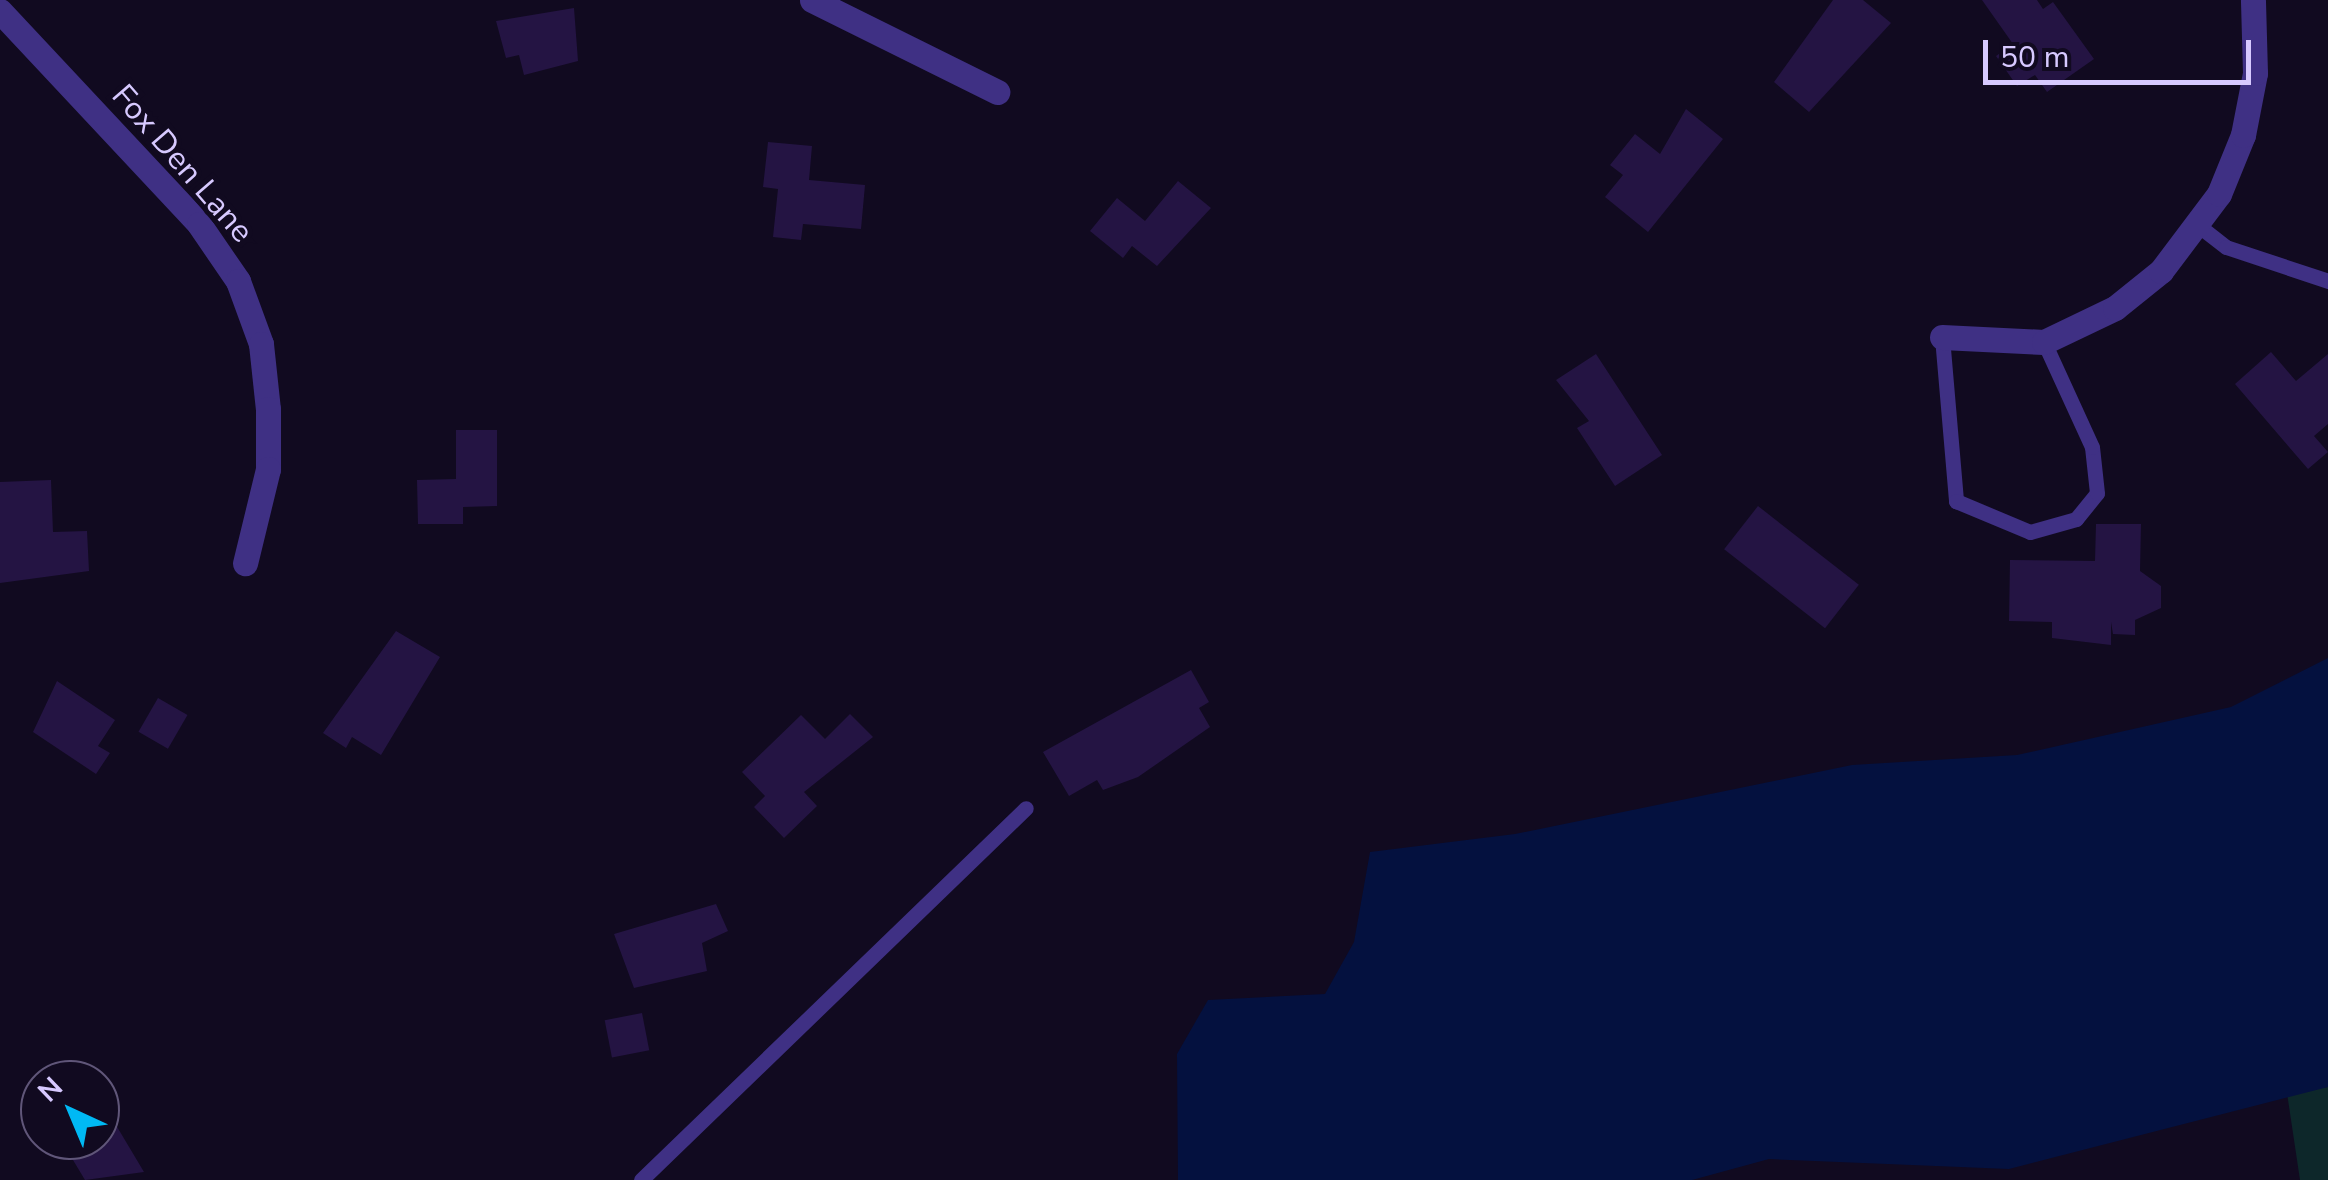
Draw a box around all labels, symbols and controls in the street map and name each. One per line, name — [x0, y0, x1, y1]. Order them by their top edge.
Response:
scale bar — [1988, 20, 2256, 82]
text: 50 m — [2000, 37, 2069, 78]
street label: Fox Den Lane — [103, 77, 261, 251]
north arrow — [20, 1060, 120, 1160]
text: N — [30, 1069, 71, 1111]

